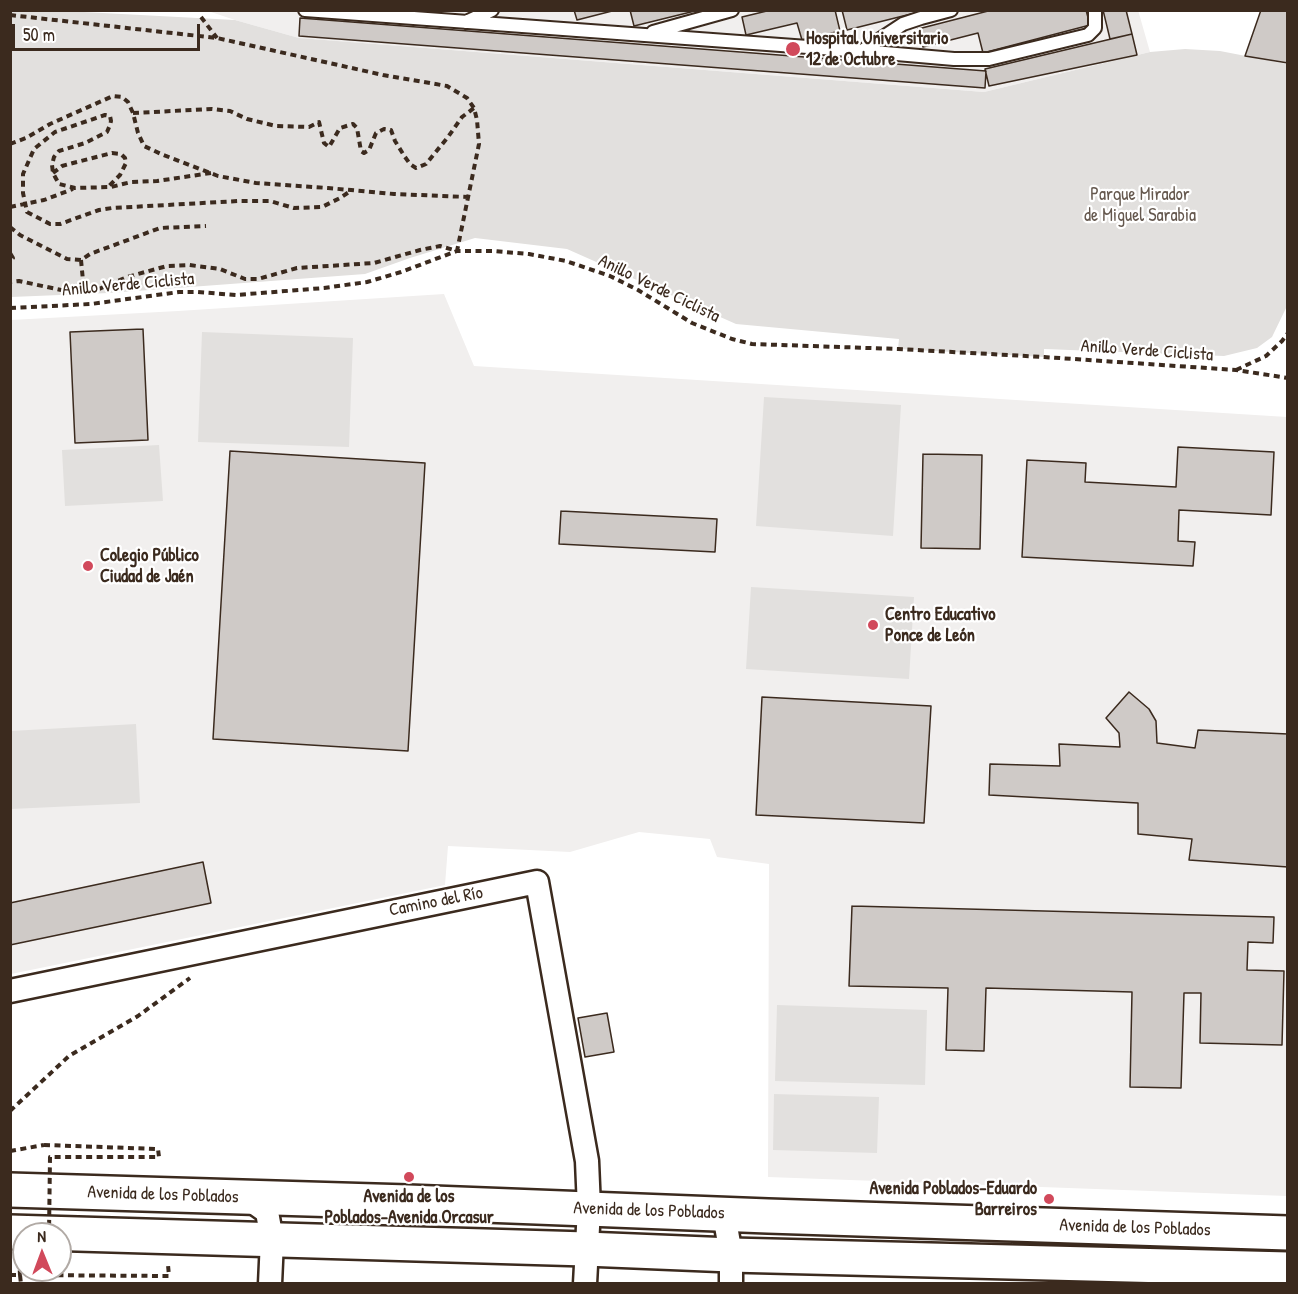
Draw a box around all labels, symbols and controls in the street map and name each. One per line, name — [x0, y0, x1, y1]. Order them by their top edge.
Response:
scale bar — [15, 12, 202, 50]
text: 50 m — [23, 22, 55, 47]
place label: Hospital Universitario 12 de Octubre — [806, 28, 948, 70]
marker: Hospital Universitario 12 de Octubre — [784, 40, 802, 58]
park label: Parque Mirador de Miguel Sarabia — [1084, 184, 1196, 226]
street label: Anillo Verde Ciclista — [595, 250, 723, 328]
street label: Anillo Verde Ciclista — [61, 268, 195, 302]
street label: Anillo Verde Ciclista — [1080, 336, 1214, 366]
place label: Colegio Público Ciudad de Jaén — [100, 545, 199, 588]
marker: Colegio Público Ciudad de Jaén — [81, 559, 95, 573]
place label: Centro Educativo Ponce de León — [885, 604, 996, 646]
marker: Centro Educativo Ponce de León — [866, 618, 880, 632]
street label: Camino del Río — [387, 882, 485, 922]
marker: Avenida de los Poblados-Avenida Orcasur — [402, 1170, 416, 1184]
place label: Avenida Poblados-Eduardo Barreiros — [869, 1178, 1037, 1220]
street label: Avenida de los Poblados — [87, 1182, 239, 1208]
place label: Avenida de los Poblados-Avenida Orcasur — [324, 1186, 494, 1228]
marker: Avenida Poblados-Eduardo Barreiros — [1042, 1192, 1056, 1206]
street label: Avenida de los Poblados — [573, 1198, 725, 1224]
street label: Avenida de los Poblados — [1059, 1215, 1211, 1241]
north arrow — [12, 1222, 72, 1282]
text: N — [37, 1225, 46, 1247]

